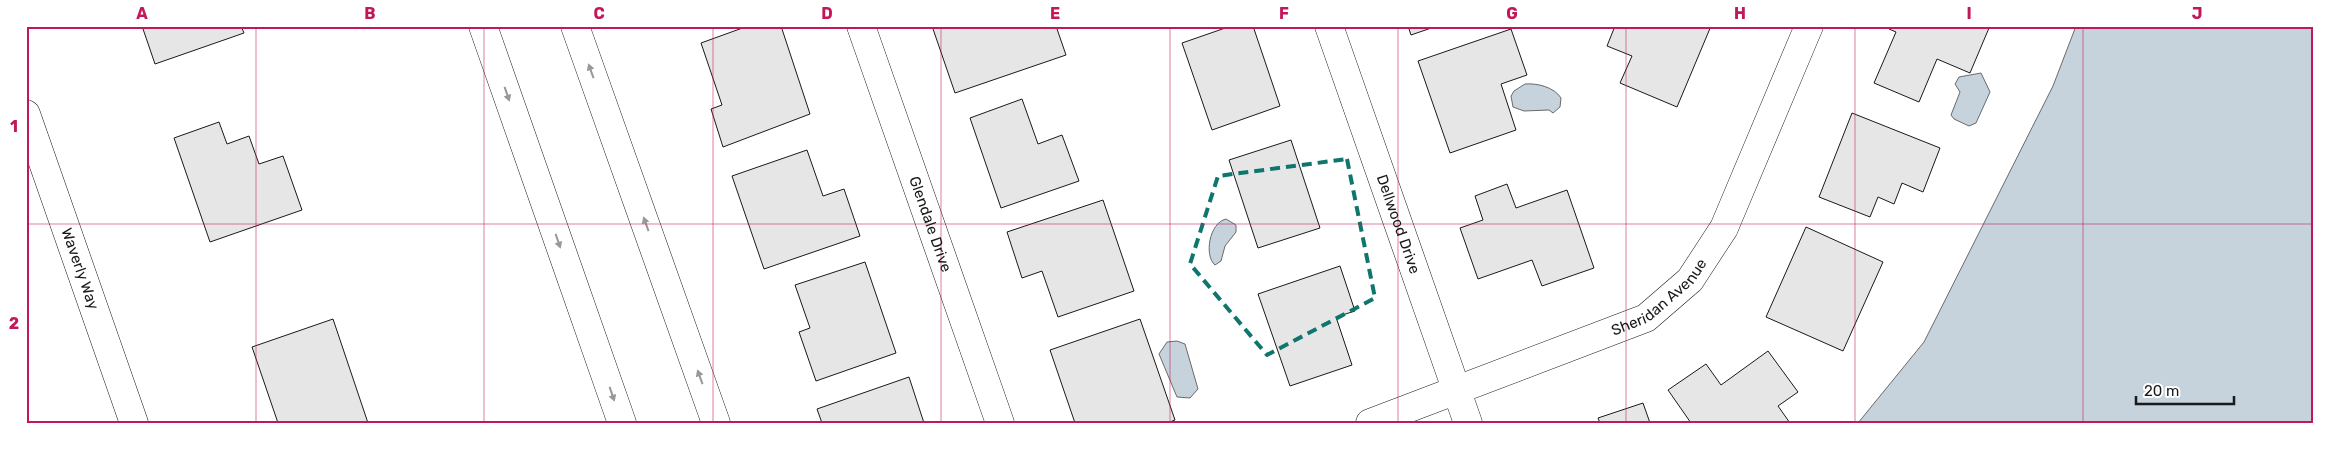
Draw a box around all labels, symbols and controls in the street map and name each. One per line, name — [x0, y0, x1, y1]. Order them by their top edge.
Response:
text: A — [136, 4, 148, 23]
text: B — [364, 4, 376, 23]
text: C — [593, 4, 605, 23]
text: D — [821, 4, 833, 23]
text: E — [1050, 4, 1060, 23]
text: F — [1279, 4, 1289, 23]
text: G — [1506, 4, 1518, 23]
text: H — [1734, 4, 1746, 23]
text: I — [1966, 4, 1972, 23]
text: J — [2192, 4, 2202, 23]
one-way arrow — [587, 63, 594, 78]
one-way arrow — [503, 87, 511, 102]
text: 1 — [10, 117, 18, 136]
street label: Dellwood Drive — [1373, 172, 1424, 276]
street label: Glendale Drive — [905, 174, 955, 275]
one-way arrow — [642, 216, 649, 231]
street label: Waverly Way — [58, 226, 103, 312]
one-way arrow — [554, 234, 562, 249]
street label: Sheridan Avenue — [1609, 255, 1711, 339]
text: 2 — [9, 314, 19, 333]
one-way arrow — [696, 369, 704, 384]
scale bar — [2136, 374, 2234, 406]
text: 20 m — [2144, 382, 2179, 400]
one-way arrow — [608, 387, 616, 402]

